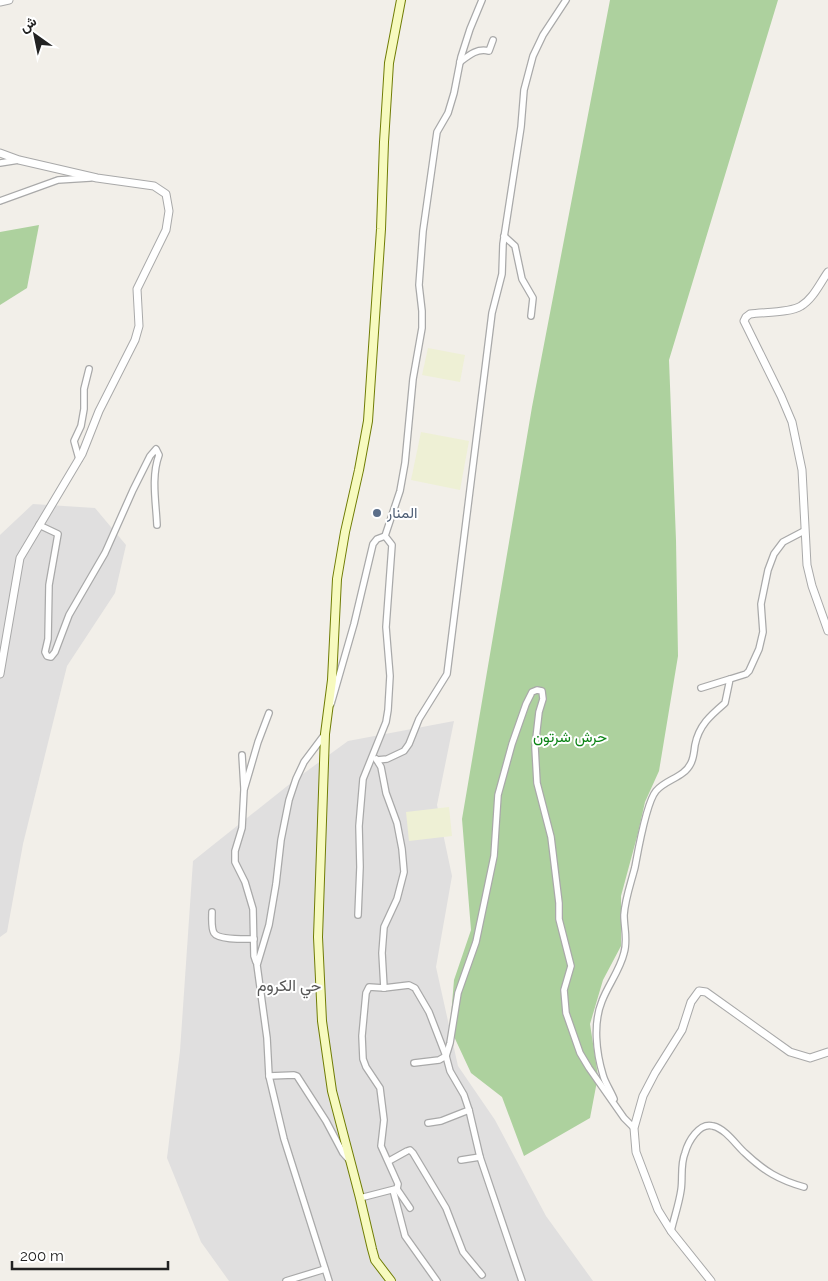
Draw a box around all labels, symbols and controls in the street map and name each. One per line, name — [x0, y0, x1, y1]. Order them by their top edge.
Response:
north arrow — [10, 10, 60, 60]
text: ش — [17, 13, 40, 36]
place label: المنار — [386, 504, 418, 522]
marker: المنار — [371, 507, 383, 519]
park label: حرش شرتون — [533, 728, 607, 747]
district label: حي الكروم — [257, 976, 321, 999]
scale bar — [12, 1238, 169, 1270]
text: 200 m — [20, 1247, 64, 1265]

